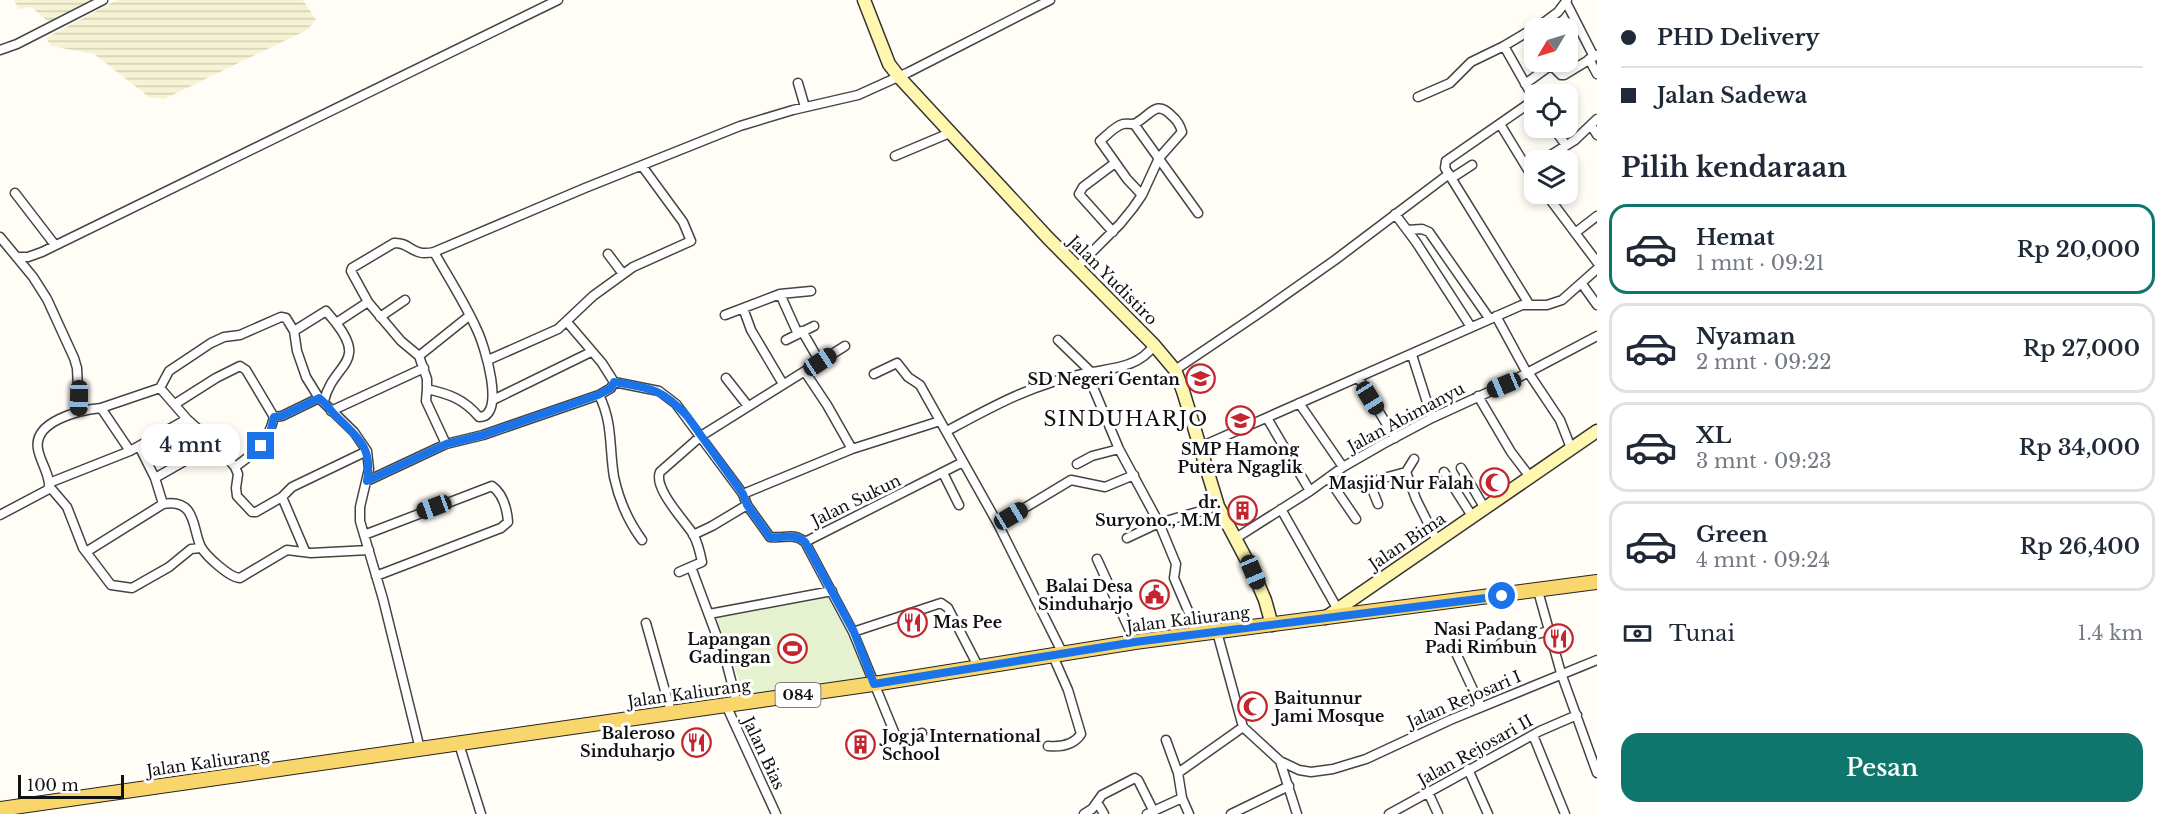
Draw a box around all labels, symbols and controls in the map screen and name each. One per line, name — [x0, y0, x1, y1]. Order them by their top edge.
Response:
north arrow — [1524, 18, 1578, 72]
map controls — [1524, 18, 1578, 204]
text: PHD Delivery — [1657, 24, 1820, 51]
text: Jalan Sadewa — [1657, 82, 1807, 109]
button: locate — [1524, 84, 1578, 138]
button: layers — [1524, 150, 1578, 204]
text: Pilih kendaraan — [1621, 151, 1847, 184]
icon: car — [1624, 222, 1678, 276]
text: Hemat — [1696, 224, 1775, 251]
street label: Jalan Yudistiro — [1063, 230, 1162, 329]
text: Rp 20,000 — [2017, 236, 2140, 263]
text: 1 mnt · 09:21 — [1696, 251, 1825, 275]
icon: car — [1624, 321, 1678, 375]
text: Nyaman — [1696, 323, 1795, 350]
text: Rp 27,000 — [2023, 335, 2140, 362]
car — [800, 345, 840, 379]
text: 2 mnt · 09:22 — [1696, 350, 1832, 374]
school or university icon: SD Negeri Gentan — [1185, 363, 1217, 395]
place label: SD Negeri Gentan — [1027, 369, 1180, 389]
car — [1484, 370, 1524, 400]
street label: Jalan Abimanyu — [1342, 378, 1468, 457]
car — [1353, 378, 1387, 418]
car — [70, 380, 88, 416]
school or university icon: SMP Hamong Putera Ngaglik — [1224, 405, 1256, 437]
district label: SINDUHARJO — [1043, 407, 1209, 431]
icon: car — [1624, 420, 1678, 474]
text: XL — [1696, 422, 1731, 449]
callout: 4 mnt — [141, 425, 240, 467]
route end — [247, 432, 274, 459]
text: 4 mnt — [159, 433, 222, 457]
text: Rp 34,000 — [2019, 434, 2140, 461]
place label: SMP Hamong Putera Ngaglik — [1177, 439, 1303, 477]
text: 3 mnt · 09:23 — [1696, 449, 1832, 473]
mosque icon: Masjid Nur Falah — [1479, 467, 1511, 499]
street label: Jalan Sukun — [806, 470, 904, 531]
place label: Masjid Nur Falah — [1329, 473, 1475, 493]
car — [414, 492, 454, 522]
place label: dr. Suryono., M.M — [1095, 492, 1221, 530]
building icon: dr. Suryono., M.M — [1226, 495, 1258, 527]
car — [991, 499, 1031, 533]
street label: Jalan Bima — [1363, 508, 1449, 575]
icon: car — [1624, 519, 1678, 573]
text: Green — [1696, 521, 1768, 548]
text: Rp 26,400 — [2020, 533, 2140, 560]
text: 4 mnt · 09:24 — [1696, 548, 1830, 572]
car — [1238, 552, 1268, 592]
place label: Balai Desa Sinduharjo — [1038, 576, 1133, 614]
public building icon: Balai Desa Sinduharjo — [1138, 579, 1170, 611]
route start — [1488, 582, 1515, 609]
street label: Jalan Kaliurang — [1123, 601, 1251, 637]
restaurant icon: Mas Pee — [896, 606, 928, 638]
place label: Mas Pee — [933, 612, 1002, 632]
icon: cash — [1621, 617, 1654, 650]
place label: Nasi Padang Padi Rimbun — [1425, 619, 1538, 657]
text: Tunai — [1669, 620, 1735, 647]
text: 1.4 km — [2078, 621, 2143, 645]
restaurant icon: Nasi Padang Padi Rimbun — [1542, 622, 1574, 654]
place label: Lapangan Gadingan — [687, 629, 771, 667]
sports icon: Lapangan Gadingan — [776, 632, 808, 664]
street label: Jalan Rejosari I — [1402, 666, 1524, 733]
street label: Jalan Kaliurang — [624, 674, 752, 712]
road number: 084 — [776, 683, 820, 707]
place label: Baitunnur Jami Mosque — [1271, 688, 1384, 726]
mosque icon: Baitunnur Jami Mosque — [1237, 691, 1269, 723]
street label: Jalan Rejosari II — [1412, 710, 1536, 791]
street label: Jalan Bias — [738, 712, 790, 793]
place label: Baleroso Sinduharjo — [580, 723, 675, 761]
restaurant icon: Baleroso Sinduharjo — [680, 726, 712, 758]
place label: Jogja International School — [879, 726, 1041, 764]
building icon: Jogja International School — [845, 729, 877, 761]
button: Pesan — [1621, 733, 2143, 802]
street label: Jalan Kaliurang — [143, 743, 271, 781]
scale bar — [18, 772, 124, 800]
text: 100 m — [27, 775, 79, 795]

